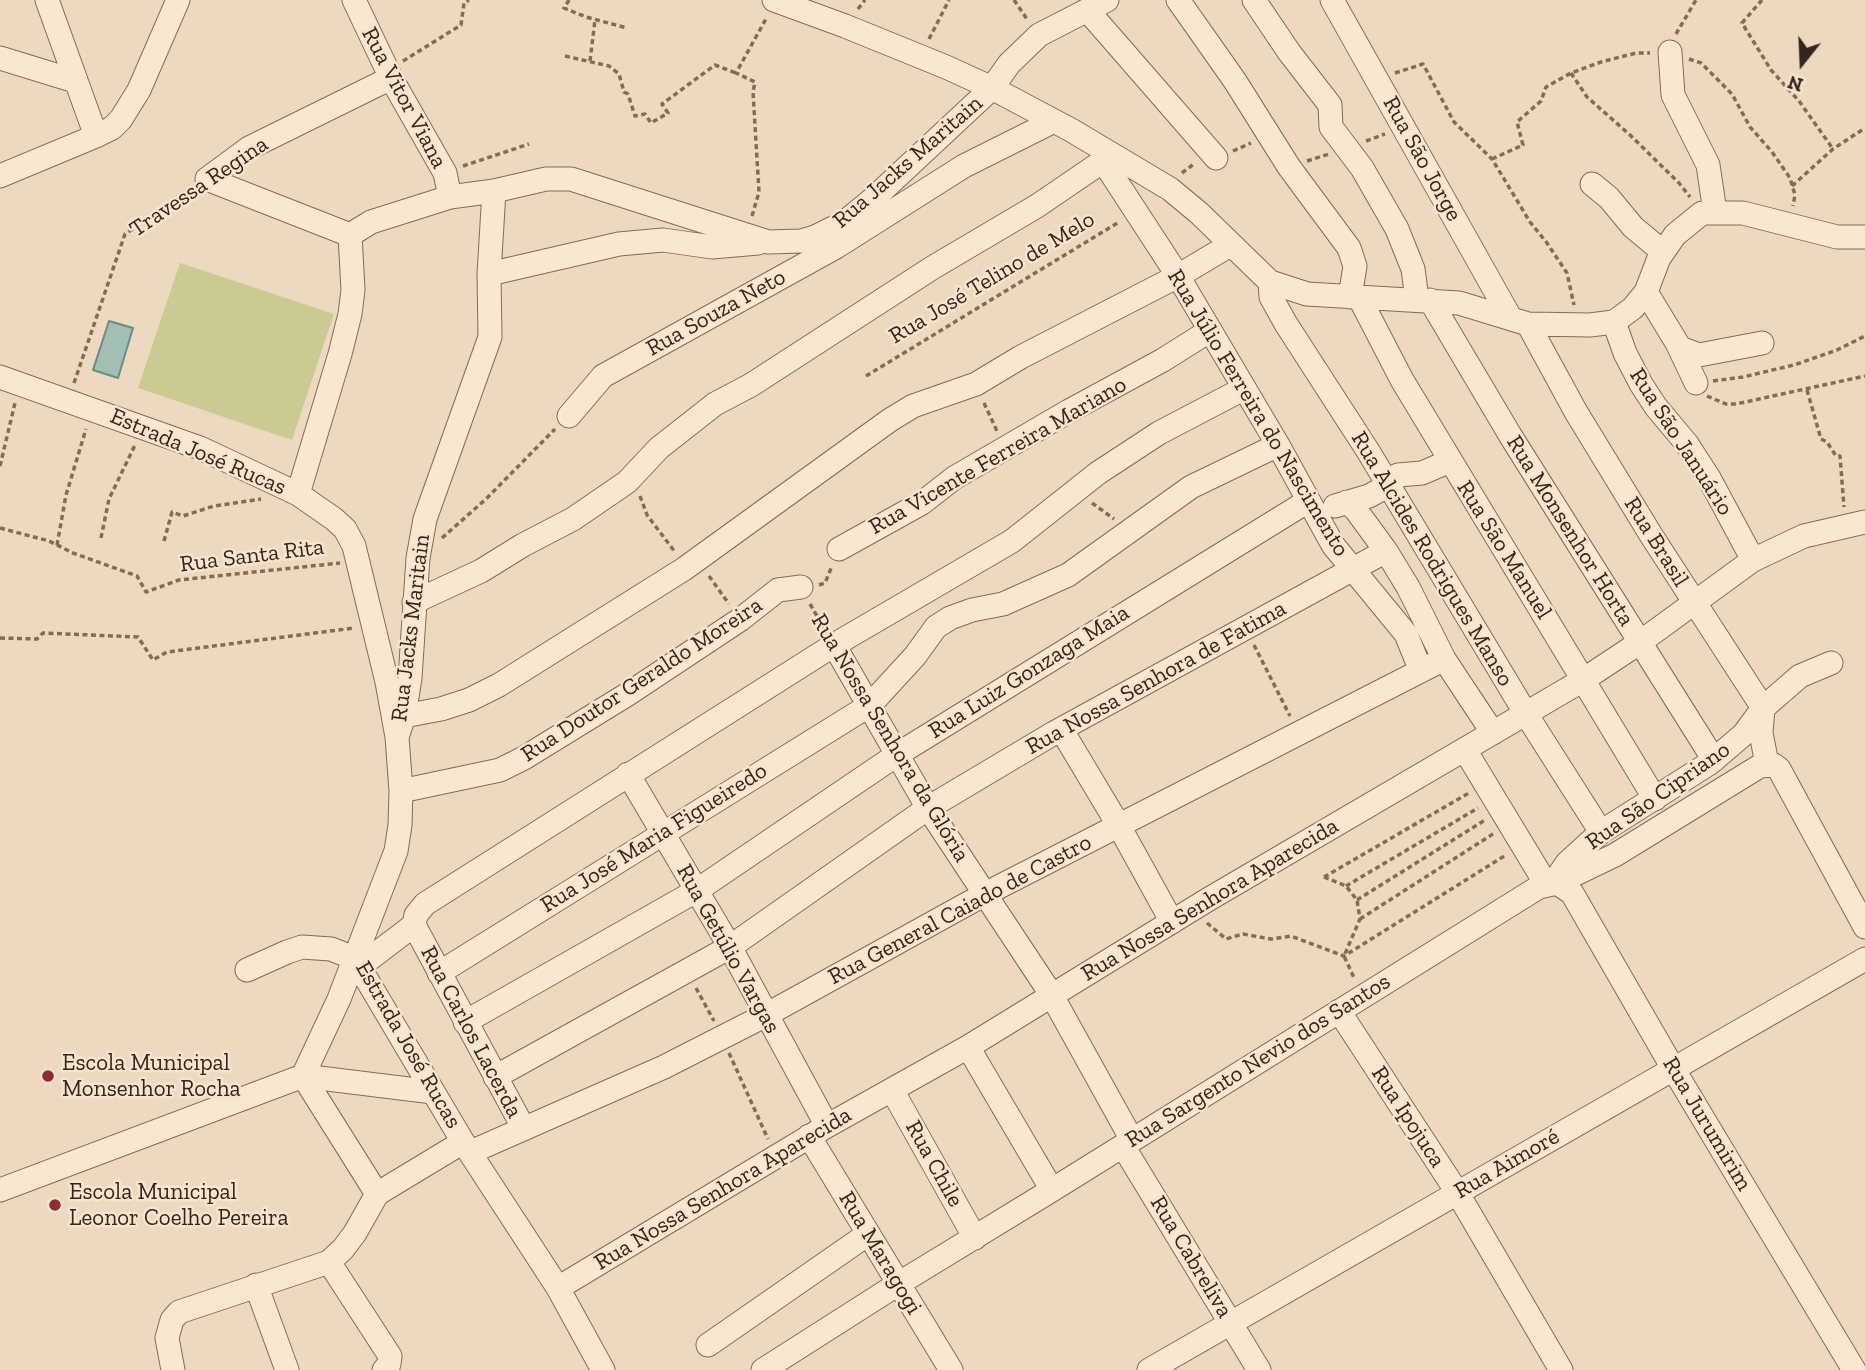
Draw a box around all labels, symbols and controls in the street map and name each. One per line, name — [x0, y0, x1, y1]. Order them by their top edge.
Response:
street label: Rua Vitor Viana — [355, 23, 453, 173]
north arrow — [1767, 28, 1837, 98]
text: N — [1785, 70, 1806, 97]
street label: Rua Jacks Maritain — [828, 90, 988, 234]
street label: Rua São Jorge — [1376, 92, 1468, 226]
street label: Travessa Regina — [125, 131, 273, 243]
street label: Rua José Telino de Melo — [884, 206, 1100, 350]
street label: Rua Souza Neto — [642, 263, 790, 363]
street label: Rua Júlio Ferreira do Nascimento — [1161, 264, 1355, 562]
street label: Rua São Januário — [1623, 363, 1739, 521]
street label: Rua Vicente Ferreira Mariano — [864, 371, 1132, 541]
street label: Estrada José Rucas — [106, 402, 290, 502]
street label: Rua Alcides Rodrigues Manso — [1345, 427, 1519, 691]
street label: Rua Monsenhor Horta — [1500, 431, 1640, 631]
street label: Rua São Manuel — [1450, 476, 1558, 624]
street label: Rua Brasil — [1618, 492, 1694, 592]
street label: Rua Santa Rita — [178, 533, 326, 579]
street label: Rua Jacks Maritain — [386, 533, 436, 723]
street label: Rua Doutor Geraldo Moreira — [516, 592, 768, 768]
street label: Rua Nossa Senhora de Fatima — [1021, 595, 1291, 761]
street label: Rua Luiz Gonzaga Maia — [924, 599, 1134, 745]
street label: Rua Nossa Senhora da Glória — [805, 609, 975, 867]
street label: Rua São Cipriano — [1580, 736, 1736, 856]
street label: Rua José Maria Figueiredo — [536, 757, 772, 919]
street label: Rua Nossa Senhora Aparecida — [1077, 812, 1343, 988]
street label: Rua General Caiado de Castro — [824, 829, 1096, 991]
street label: Rua Getúlio Vargas — [670, 860, 786, 1038]
street label: Rua Carlos Lacerda — [414, 941, 528, 1123]
street label: Estrada José Rucas — [349, 956, 467, 1134]
street label: Rua Sargento Nevio dos Santos — [1120, 968, 1396, 1154]
place label: Escola Municipal Monsenhor Rocha — [62, 1049, 241, 1103]
street label: Rua Jurumirim — [1656, 1052, 1758, 1196]
street label: Rua Ipojuca — [1365, 1061, 1451, 1173]
marker: Escola Municipal Monsenhor Rocha — [40, 1068, 56, 1084]
street label: Rua Nossa Senhora Aparecida — [590, 1101, 856, 1277]
street label: Rua Chile — [899, 1116, 969, 1212]
street label: Rua Aimoré — [1449, 1123, 1565, 1205]
place label: Escola Municipal Leonor Coelho Pereira — [69, 1178, 289, 1232]
street label: Rua Maragogi — [832, 1186, 928, 1320]
street label: Rua Cabreliva — [1144, 1191, 1238, 1323]
marker: Escola Municipal Leonor Coelho Pereira — [47, 1197, 63, 1213]

